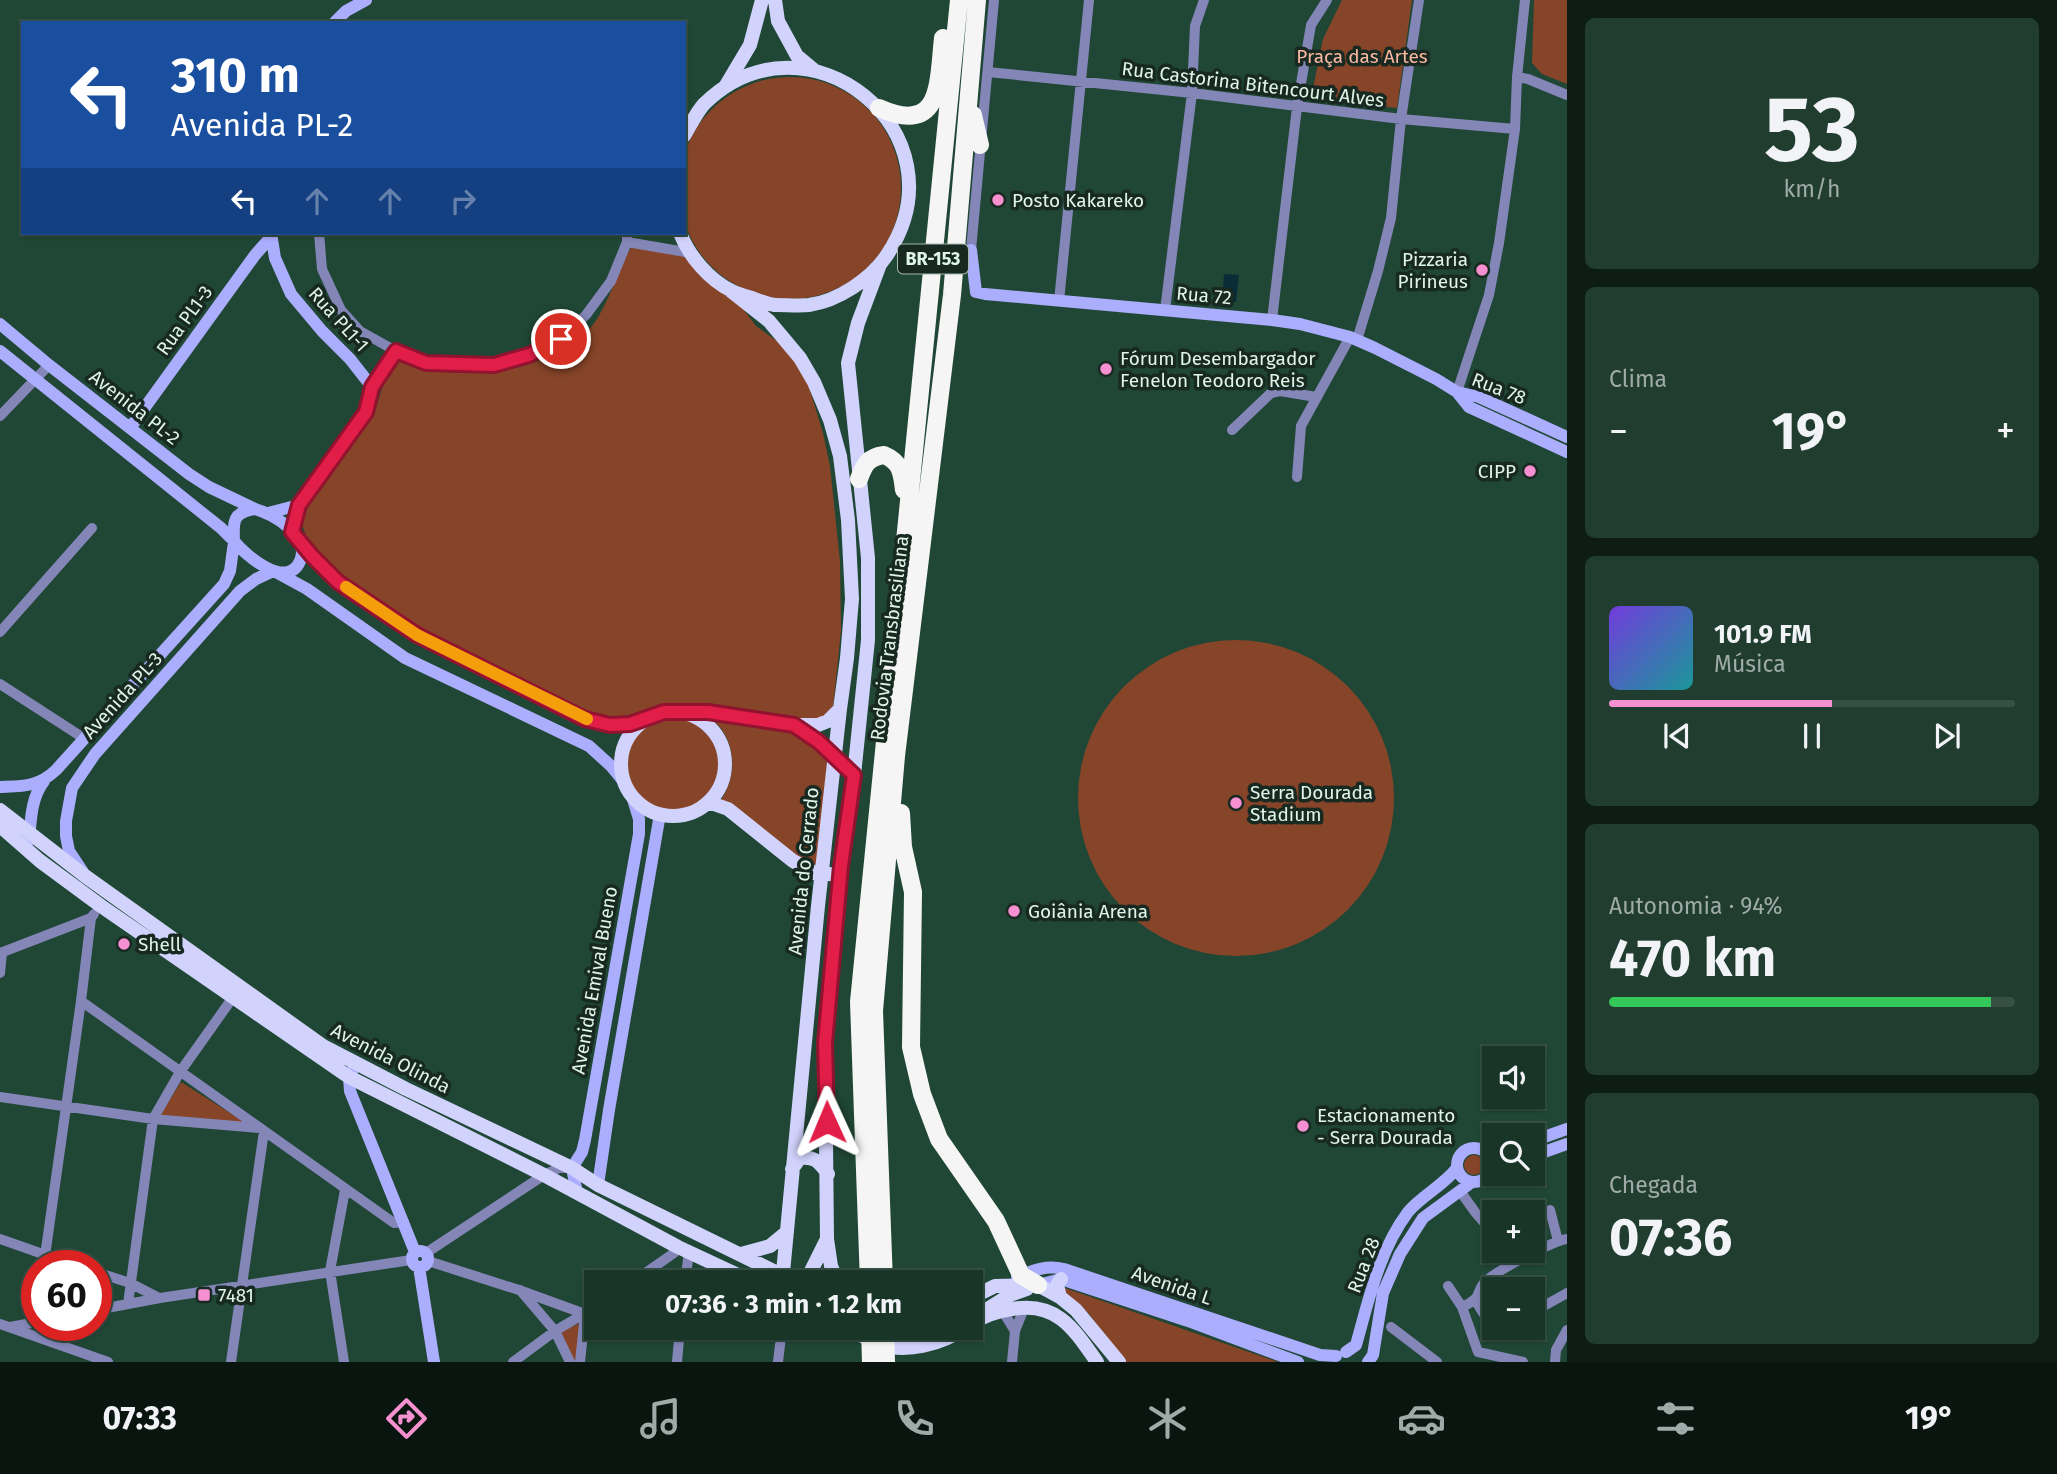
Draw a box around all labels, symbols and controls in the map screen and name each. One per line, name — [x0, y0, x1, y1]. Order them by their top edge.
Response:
park label: Praça das Artes — [1296, 45, 1428, 68]
text: 310 m — [171, 46, 300, 105]
icon: left — [56, 49, 147, 140]
street label: Rua Castorina Bitencourt Alves — [1120, 57, 1386, 112]
text: 53 — [1764, 75, 1860, 184]
text: Avenida PL-2 — [171, 106, 353, 144]
text: km/h — [1784, 175, 1840, 203]
icon: left — [225, 182, 263, 220]
icon: ahead — [298, 182, 336, 220]
icon: ahead — [371, 182, 409, 220]
icon: right — [444, 182, 482, 220]
place label: Posto Kakareko — [1012, 189, 1144, 212]
marker: Posto Kakareko — [990, 192, 1006, 208]
road number: BR-153 — [898, 244, 968, 274]
place label: Pizzaria Pirineus — [1397, 248, 1468, 293]
marker: Pizzaria Pirineus — [1474, 262, 1490, 278]
street label: Rua PL1-3 — [151, 281, 217, 360]
street label: Rua PL1-1 — [304, 282, 374, 356]
street label: Rua 72 — [1175, 282, 1233, 309]
pin — [531, 309, 591, 369]
icon: arrive — [542, 320, 580, 358]
place label: Fórum Desembargador Fenelon Teodoro Reis — [1120, 347, 1316, 392]
marker: Fórum Desembargador Fenelon Teodoro Reis — [1098, 361, 1114, 377]
street label: Avenida PL-2 — [85, 365, 184, 450]
text: Clima — [1609, 365, 1667, 393]
street label: Rua 78 — [1468, 368, 1529, 409]
text: 19° — [1772, 400, 1852, 463]
text: − — [1609, 408, 1628, 454]
text: + — [1996, 408, 2015, 454]
place label: CIPP — [1478, 460, 1516, 483]
marker: CIPP — [1522, 463, 1538, 479]
street label: Rodovia Transbrasiliana — [866, 534, 913, 742]
text: 101.9 FM — [1714, 619, 1812, 650]
street label: Avenida PL-3 — [78, 647, 167, 743]
text: Música — [1714, 650, 1786, 678]
icon: previous — [1658, 717, 1696, 755]
icon: pause — [1793, 717, 1831, 755]
icon: next — [1928, 717, 1966, 755]
place label: Serra Dourada Stadium — [1250, 781, 1373, 826]
street label: Avenida do Cerrado — [783, 786, 824, 956]
marker: Serra Dourada Stadium — [1228, 795, 1244, 811]
street label: Avenida Emival Bueno — [567, 884, 622, 1076]
text: Autonomia · 94% — [1609, 892, 1782, 920]
place label: Goiânia Arena — [1028, 900, 1148, 923]
marker: Goiânia Arena — [1006, 903, 1022, 919]
text: 470 km — [1609, 927, 1776, 990]
place label: Shell — [138, 933, 181, 956]
marker: Shell — [116, 936, 132, 952]
street label: Avenida Olinda — [327, 1019, 454, 1098]
map controls — [1482, 1046, 1545, 1340]
button: sound — [1482, 1046, 1545, 1109]
position arrow — [790, 1085, 864, 1159]
place label: Estacionamento - Serra Dourada — [1317, 1104, 1455, 1149]
marker: Estacionamento - Serra Dourada — [1295, 1118, 1311, 1134]
button: search — [1482, 1123, 1545, 1186]
text: Chegada — [1609, 1171, 1698, 1199]
button: + — [1482, 1200, 1545, 1263]
text: 07:36 — [1609, 1206, 1732, 1269]
street label: Rua 28 — [1342, 1234, 1385, 1296]
speed limit sign: 60 — [21, 1250, 112, 1341]
street label: Avenida L — [1129, 1261, 1215, 1310]
button: − — [1482, 1277, 1545, 1340]
place label: 7481 — [218, 1284, 254, 1307]
marker: 7481 — [196, 1287, 212, 1303]
text: 07:36 · 3 min · 1.2 km — [665, 1289, 902, 1320]
icon: directions — [382, 1394, 431, 1443]
icon: music — [636, 1394, 685, 1443]
icon: phone — [890, 1394, 939, 1443]
icon: climate — [1143, 1394, 1192, 1443]
icon: car — [1397, 1394, 1446, 1443]
icon: filters — [1651, 1394, 1700, 1443]
text: 07:33 — [102, 1399, 177, 1437]
text: 19° — [1905, 1399, 1955, 1437]

